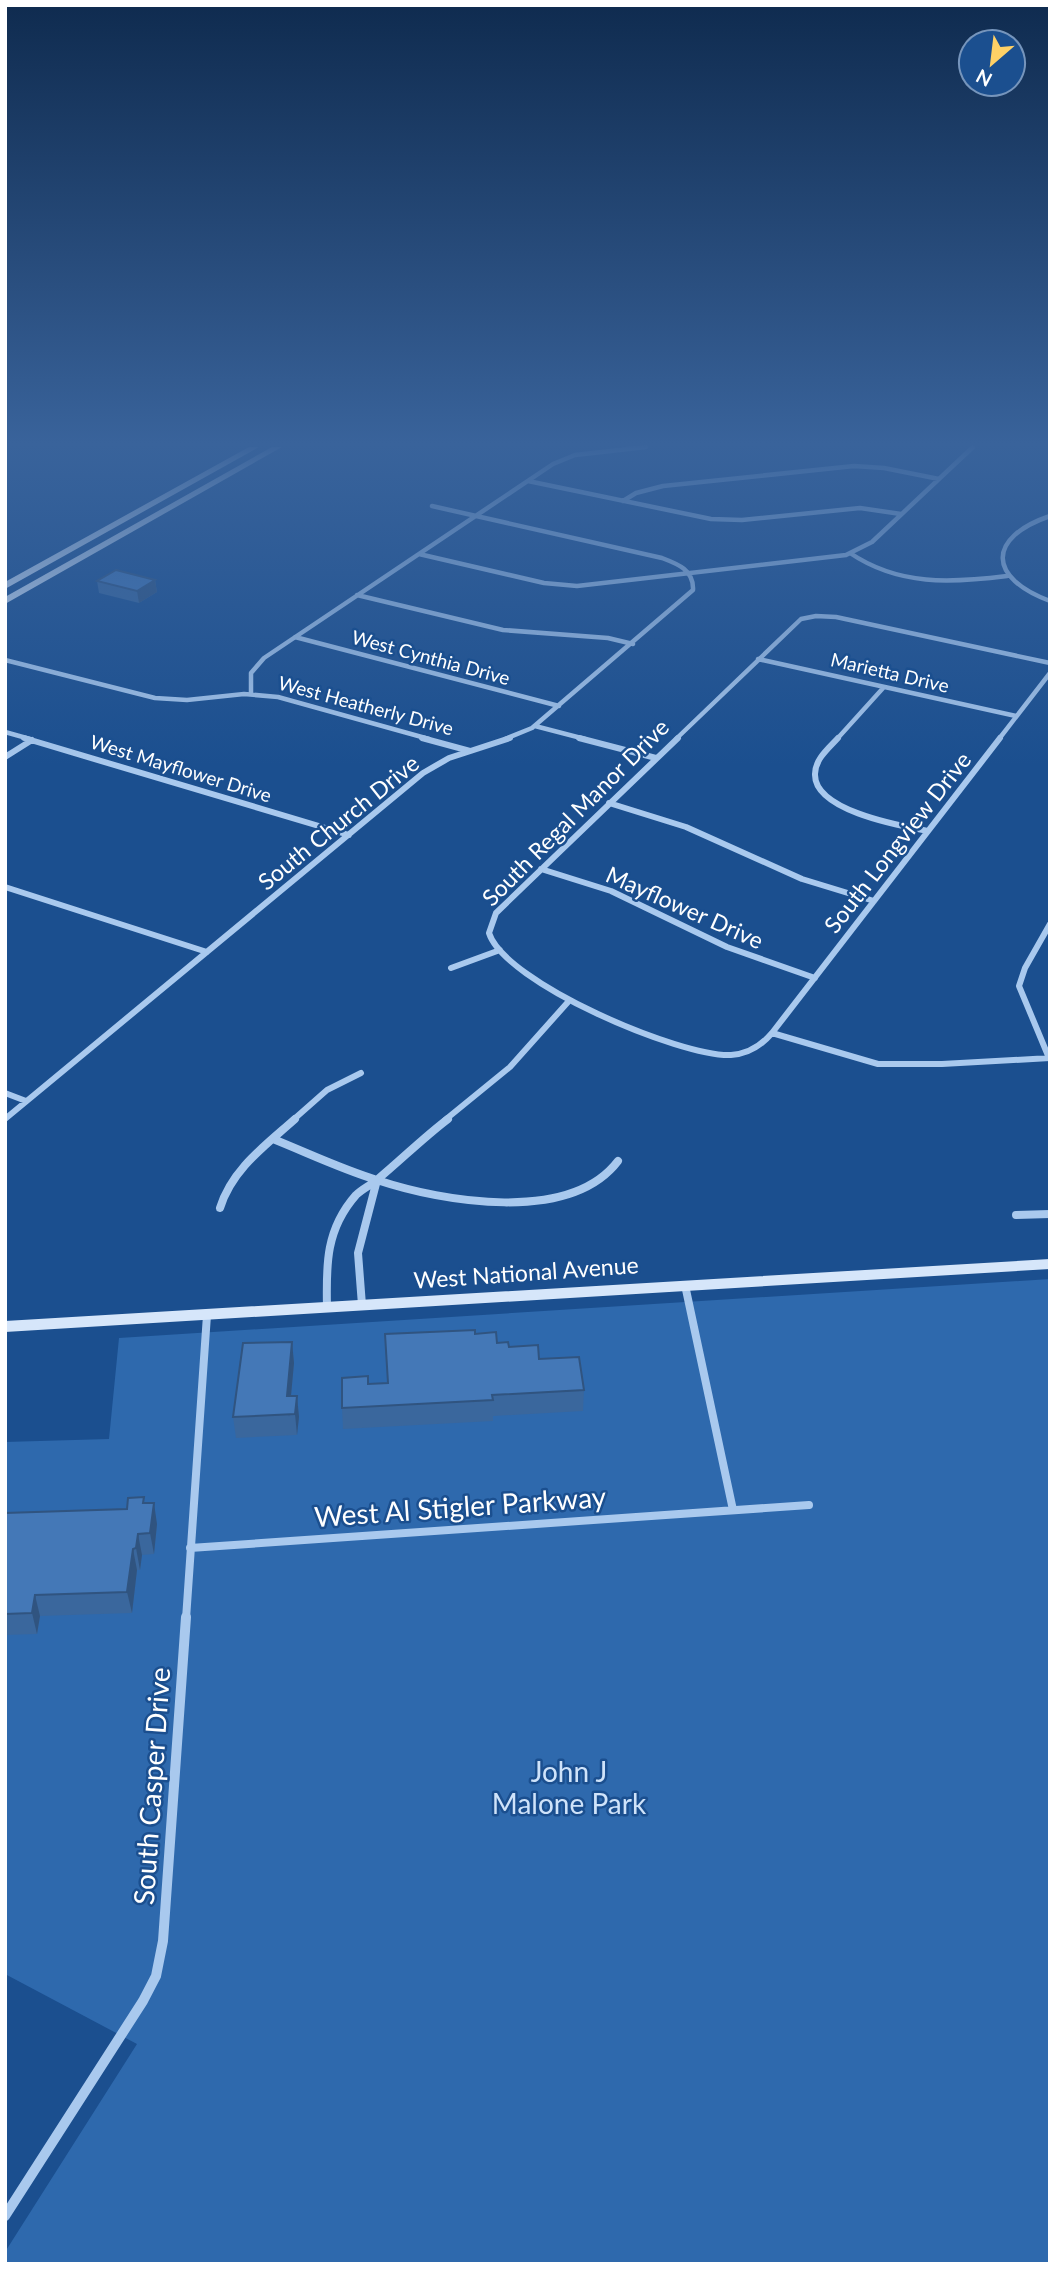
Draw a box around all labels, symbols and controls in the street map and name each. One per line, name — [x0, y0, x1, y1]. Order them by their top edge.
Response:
north arrow — [957, 28, 1027, 98]
text: N — [972, 65, 996, 92]
street label: West Cynthia Drive — [349, 625, 513, 689]
street label: Marietta Drive — [829, 647, 951, 697]
street label: West Heatherly Drive — [276, 671, 456, 739]
street label: South Regal Manor Drive — [476, 713, 674, 911]
street label: West Mayflower Drive — [88, 729, 274, 807]
street label: South Longview Drive — [818, 746, 976, 938]
street label: South Church Drive — [252, 749, 424, 895]
street label: Mayflower Drive — [602, 860, 768, 954]
street label: West National Avenue — [413, 1250, 639, 1294]
street label: West Al Stigler Parkway — [313, 1479, 608, 1533]
street label: South Casper Drive — [126, 1666, 176, 1906]
park label: John J Malone Park — [492, 1754, 647, 1820]

